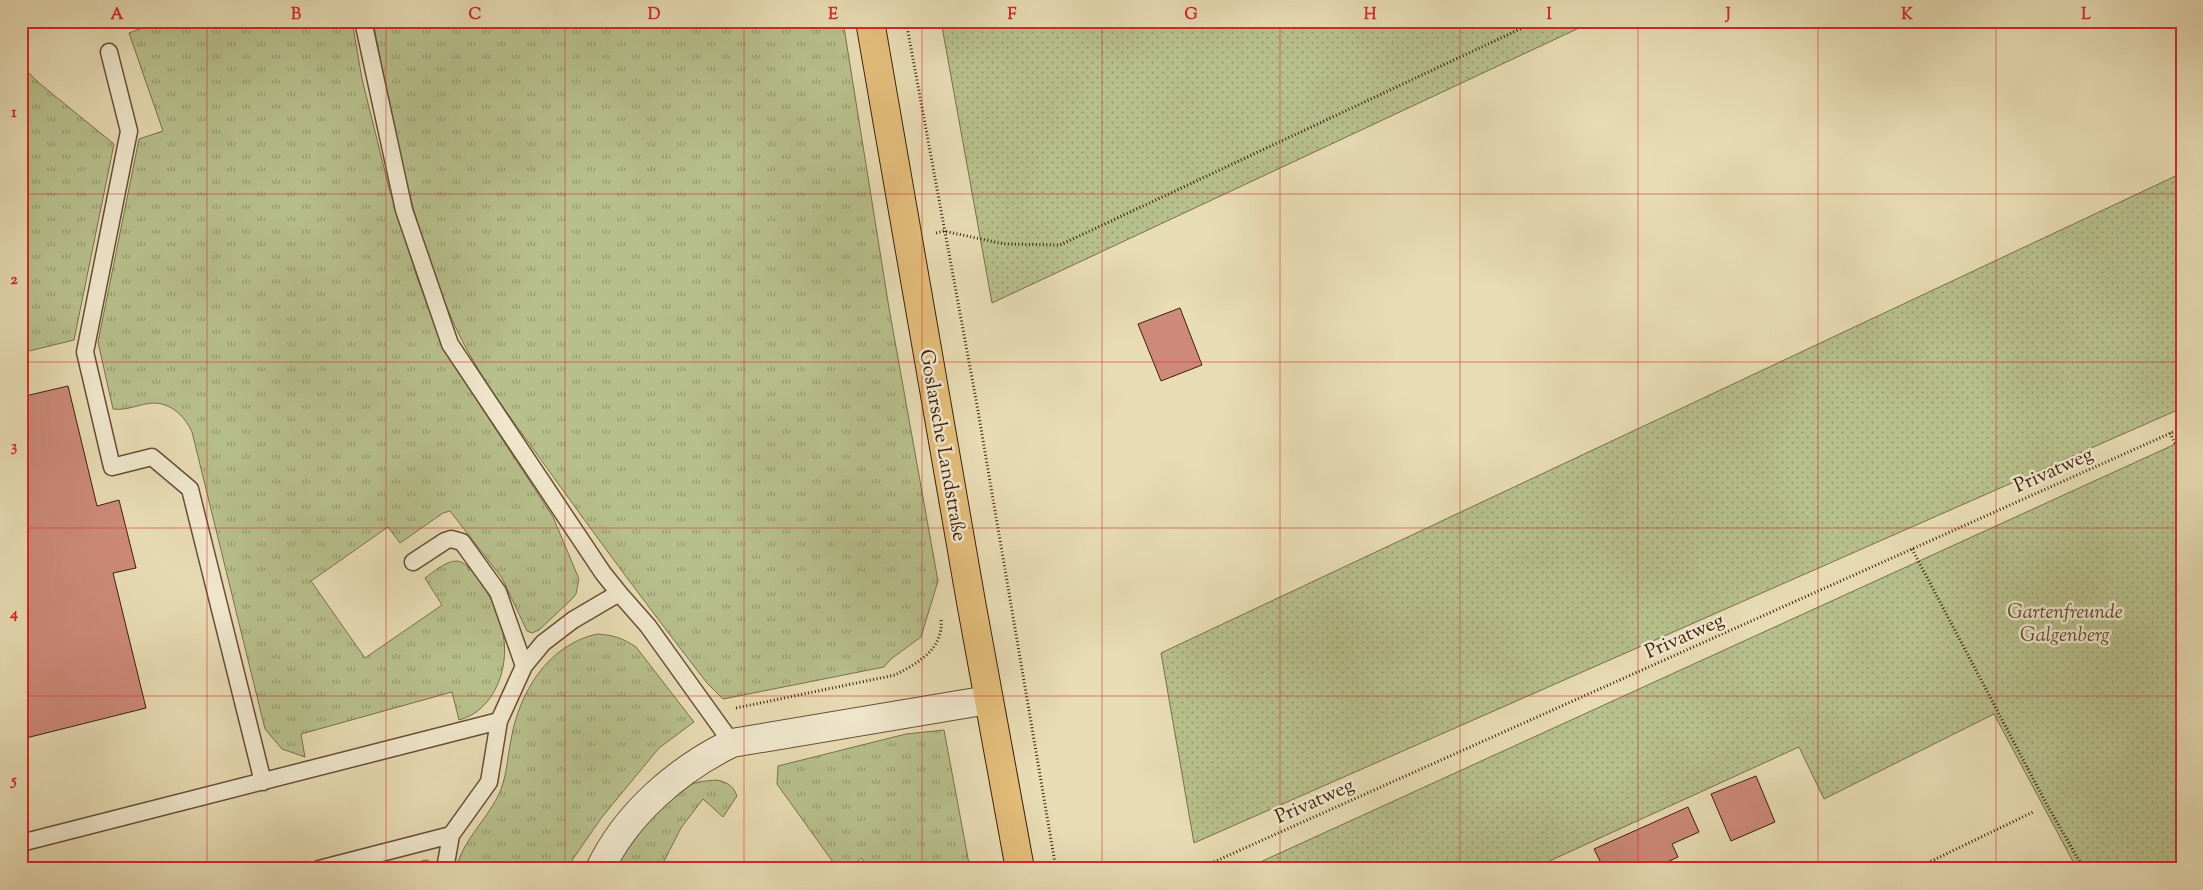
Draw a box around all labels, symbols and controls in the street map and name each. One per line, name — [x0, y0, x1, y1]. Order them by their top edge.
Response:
text: A — [111, 4, 124, 27]
text: B — [291, 4, 301, 27]
text: C — [469, 4, 482, 27]
text: D — [648, 4, 661, 27]
text: E — [828, 4, 838, 27]
text: F — [1008, 4, 1017, 27]
text: G — [1184, 4, 1198, 27]
text: H — [1364, 4, 1377, 27]
text: I — [1546, 4, 1552, 27]
text: J — [1724, 4, 1731, 27]
text: K — [1901, 4, 1913, 27]
text: L — [2081, 4, 2091, 27]
text: 1 — [11, 102, 17, 125]
text: 2 — [10, 269, 18, 292]
street label: Goslarsche Landstraße — [910, 347, 973, 544]
text: 3 — [11, 436, 18, 459]
street label: Privatweg — [2010, 441, 2098, 502]
park label: Gartenfreunde Galgenberg — [2007, 599, 2123, 651]
text: 4 — [9, 603, 18, 626]
street label: Privatweg — [1641, 607, 1729, 668]
text: 5 — [9, 770, 17, 793]
street label: Privatweg — [1271, 772, 1359, 833]

